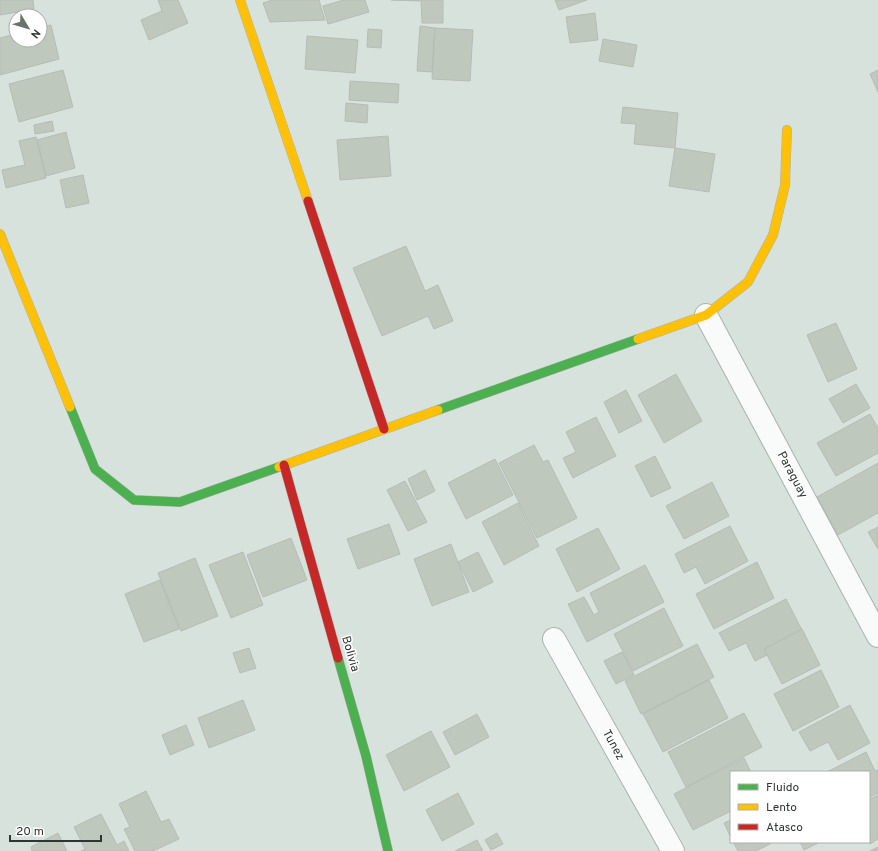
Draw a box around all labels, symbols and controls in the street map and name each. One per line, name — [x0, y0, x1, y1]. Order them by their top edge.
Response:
north arrow — [8, 8, 48, 48]
text: N — [27, 26, 43, 41]
street label: Paraguay — [773, 449, 811, 501]
street label: Bolivia — [337, 634, 363, 674]
street label: Tunez — [598, 727, 628, 763]
legend — [730, 771, 870, 843]
text: Fluido — [766, 780, 799, 796]
text: Lento — [766, 800, 797, 816]
scale bar — [10, 817, 101, 843]
text: Atasco — [766, 820, 803, 836]
text: 20 m — [16, 824, 44, 840]

